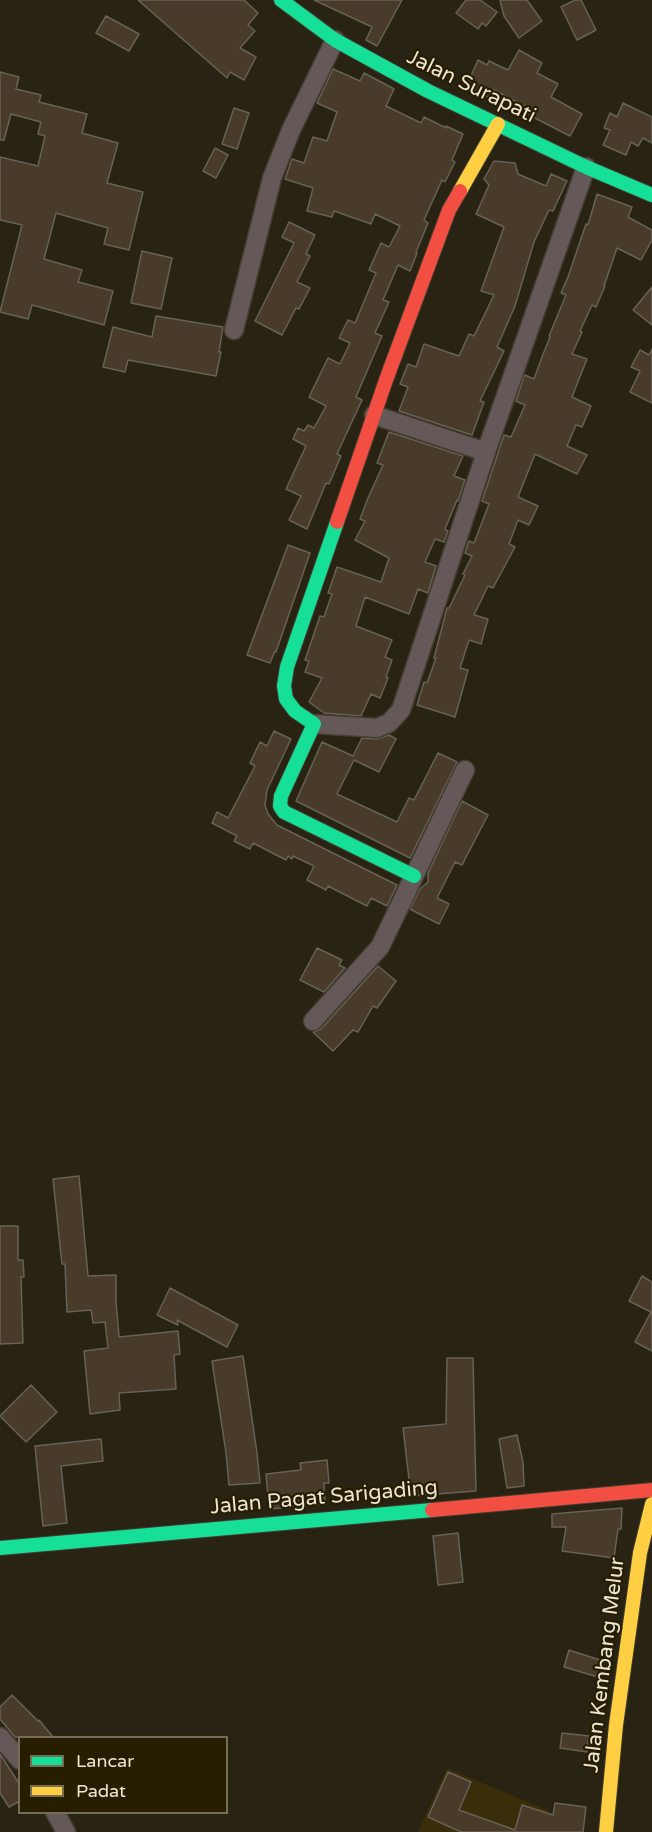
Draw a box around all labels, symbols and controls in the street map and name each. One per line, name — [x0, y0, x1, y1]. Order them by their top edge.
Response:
street label: Jalan Surapati — [402, 45, 540, 129]
street label: Jalan Pagat Sarigading — [209, 1476, 439, 1520]
street label: Jalan Kembang Melur — [579, 1556, 631, 1774]
legend — [18, 1736, 228, 1814]
text: Lancar — [76, 1750, 134, 1772]
text: Padat — [76, 1780, 126, 1802]

